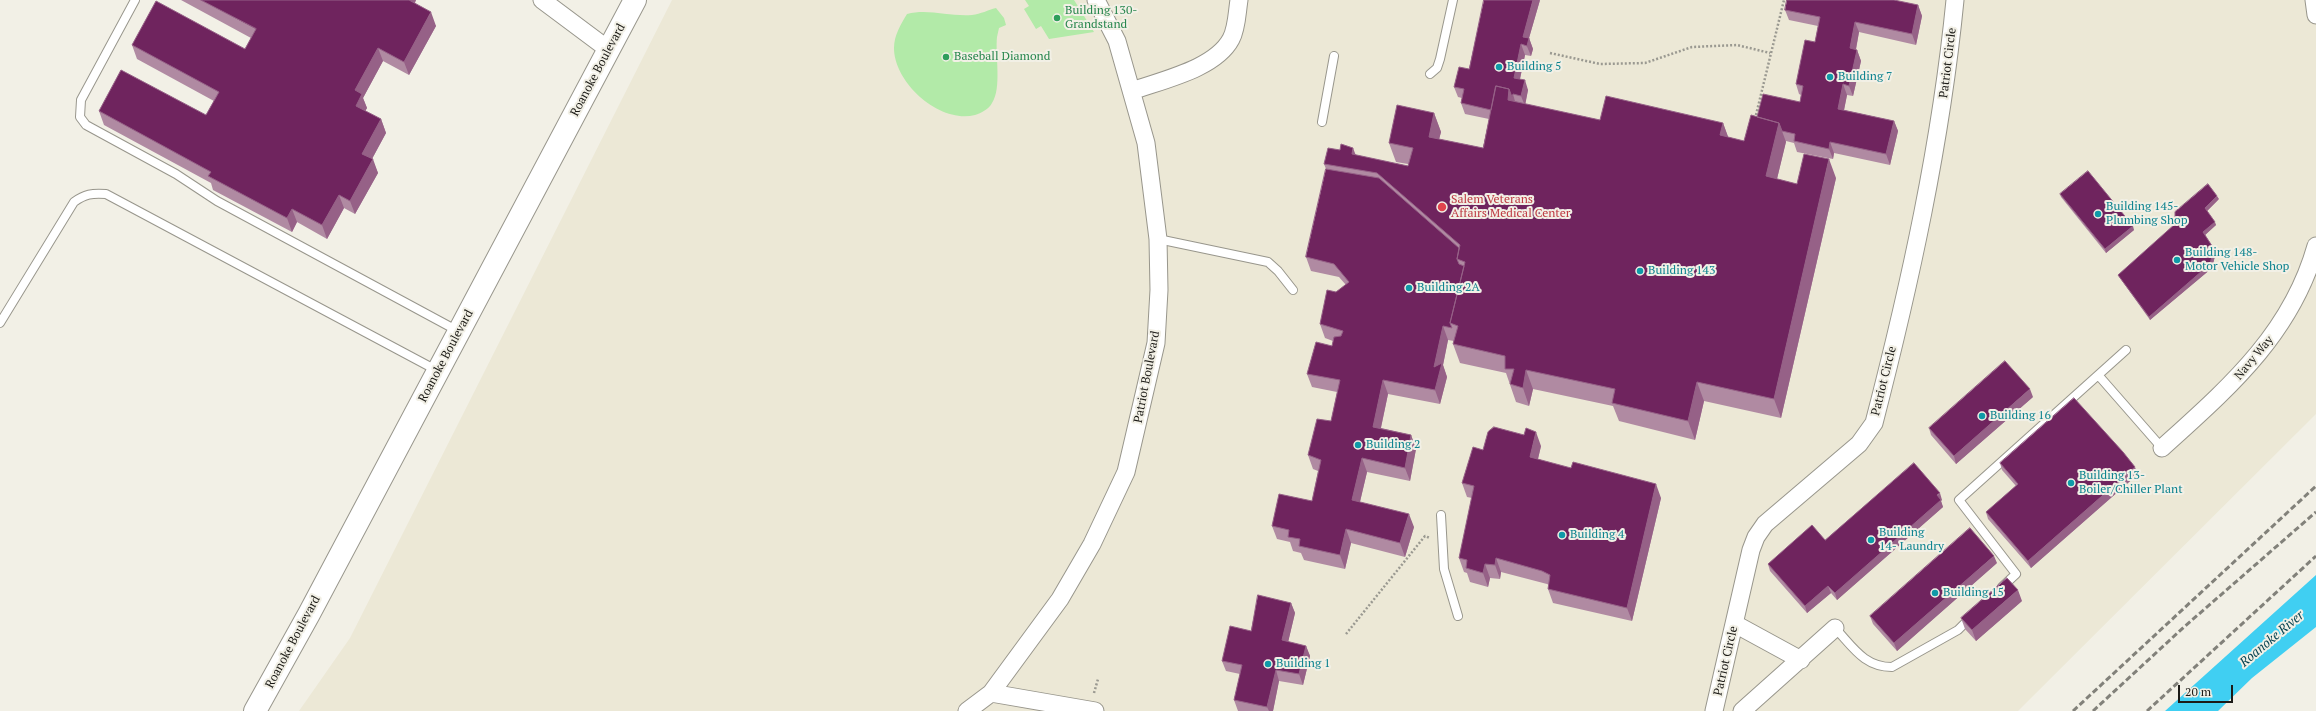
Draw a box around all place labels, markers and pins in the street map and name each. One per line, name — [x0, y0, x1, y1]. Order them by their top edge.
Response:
place label: Building 130- Grandstand — [1065, 4, 1137, 32]
marker: Building 130- Grandstand — [1052, 13, 1062, 23]
place label: Baseball Diamond — [954, 50, 1050, 64]
marker: Baseball Diamond — [941, 52, 951, 62]
place label: Building 5 — [1507, 60, 1562, 74]
marker: Building 5 — [1494, 62, 1504, 72]
place label: Building 7 — [1838, 70, 1893, 84]
marker: Building 7 — [1825, 72, 1835, 82]
place label: Salem Veterans Affairs Medical Center — [1451, 193, 1570, 221]
place label: Building 145- Plumbing Shop — [2106, 200, 2187, 228]
marker: Salem Veterans Affairs Medical Center — [1436, 201, 1448, 213]
marker: Building 145- Plumbing Shop — [2093, 209, 2103, 219]
place label: Building 148- Motor Vehicle Shop — [2185, 246, 2289, 274]
marker: Building 148- Motor Vehicle Shop — [2172, 255, 2182, 265]
place label: Building 143 — [1648, 264, 1715, 278]
marker: Building 143 — [1635, 266, 1645, 276]
place label: Building 2A — [1417, 281, 1480, 295]
marker: Building 2A — [1404, 283, 1414, 293]
place label: Building 16 — [1990, 409, 2051, 423]
marker: Building 16 — [1977, 411, 1987, 421]
place label: Building 2 — [1366, 438, 1421, 452]
marker: Building 2 — [1353, 440, 1363, 450]
place label: Building 13- Boiler/Chiller Plant — [2079, 469, 2183, 497]
marker: Building 13- Boiler/Chiller Plant — [2066, 478, 2076, 488]
place label: Building 14- Laundry — [1879, 526, 1944, 554]
place label: Building 4 — [1570, 528, 1625, 542]
marker: Building 4 — [1557, 530, 1567, 540]
marker: Building 14- Laundry — [1866, 535, 1876, 545]
place label: Building 15 — [1943, 586, 2004, 600]
marker: Building 15 — [1930, 588, 1940, 598]
place label: Building 1 — [1276, 657, 1331, 671]
marker: Building 1 — [1263, 659, 1273, 669]

